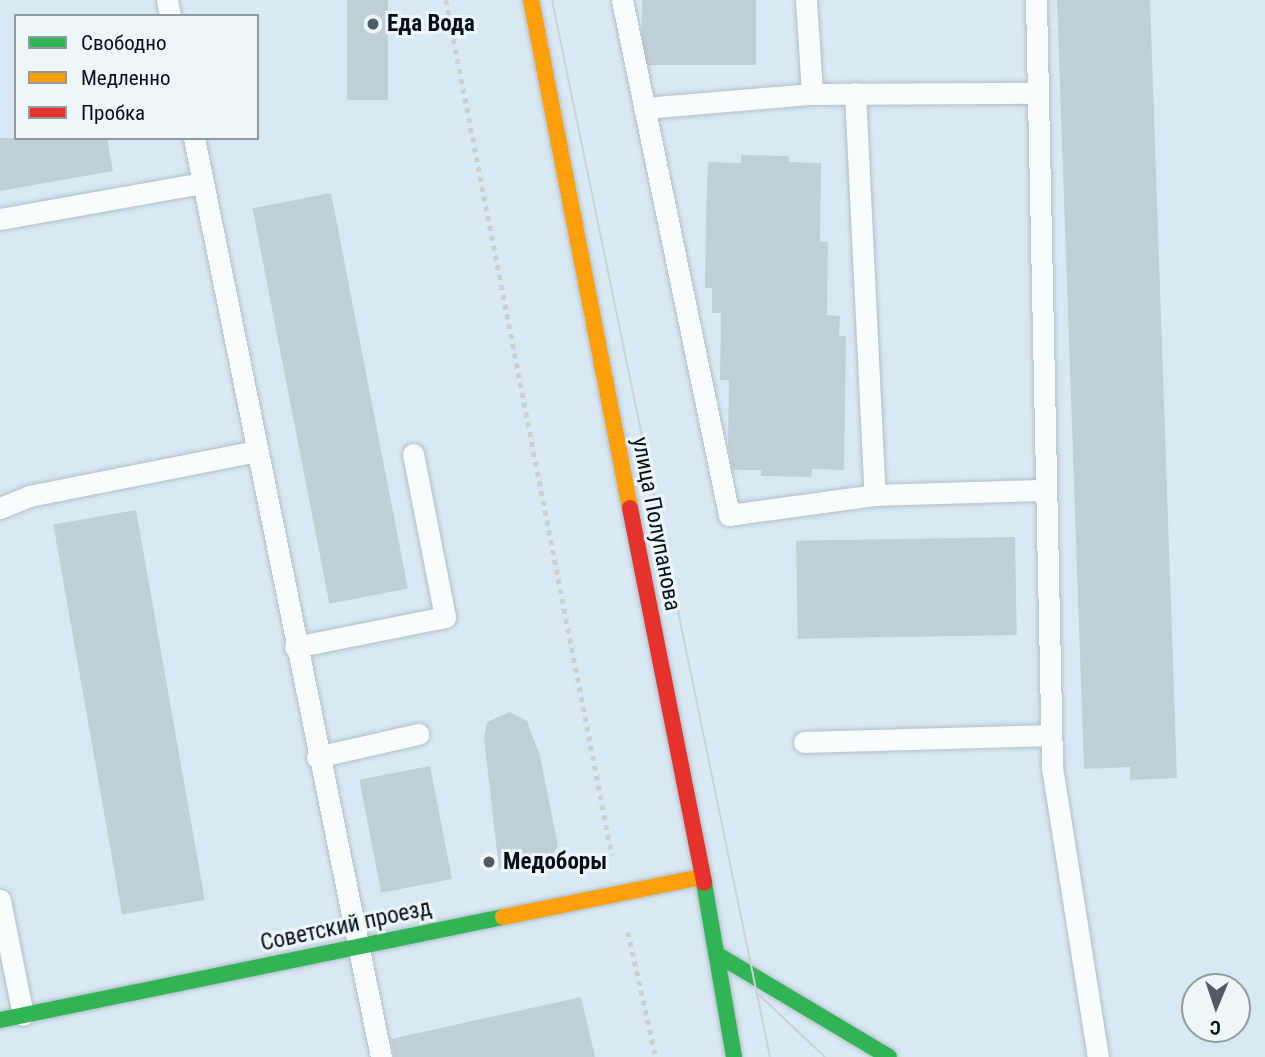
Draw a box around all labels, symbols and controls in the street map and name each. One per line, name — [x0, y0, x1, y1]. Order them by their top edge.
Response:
place label: Еда Вода — [387, 10, 475, 38]
legend — [14, 14, 259, 140]
marker: Еда Вода — [365, 16, 381, 32]
text: Свободно — [81, 31, 167, 55]
text: Медленно — [81, 66, 170, 90]
text: Пробка — [81, 101, 145, 125]
street label: улица Полупанова — [626, 435, 686, 613]
place label: Медоборы — [503, 848, 607, 876]
marker: Медоборы — [481, 854, 497, 870]
street label: Советский проезд — [258, 894, 434, 958]
north arrow — [1181, 973, 1251, 1043]
text: С — [1210, 1016, 1221, 1039]

